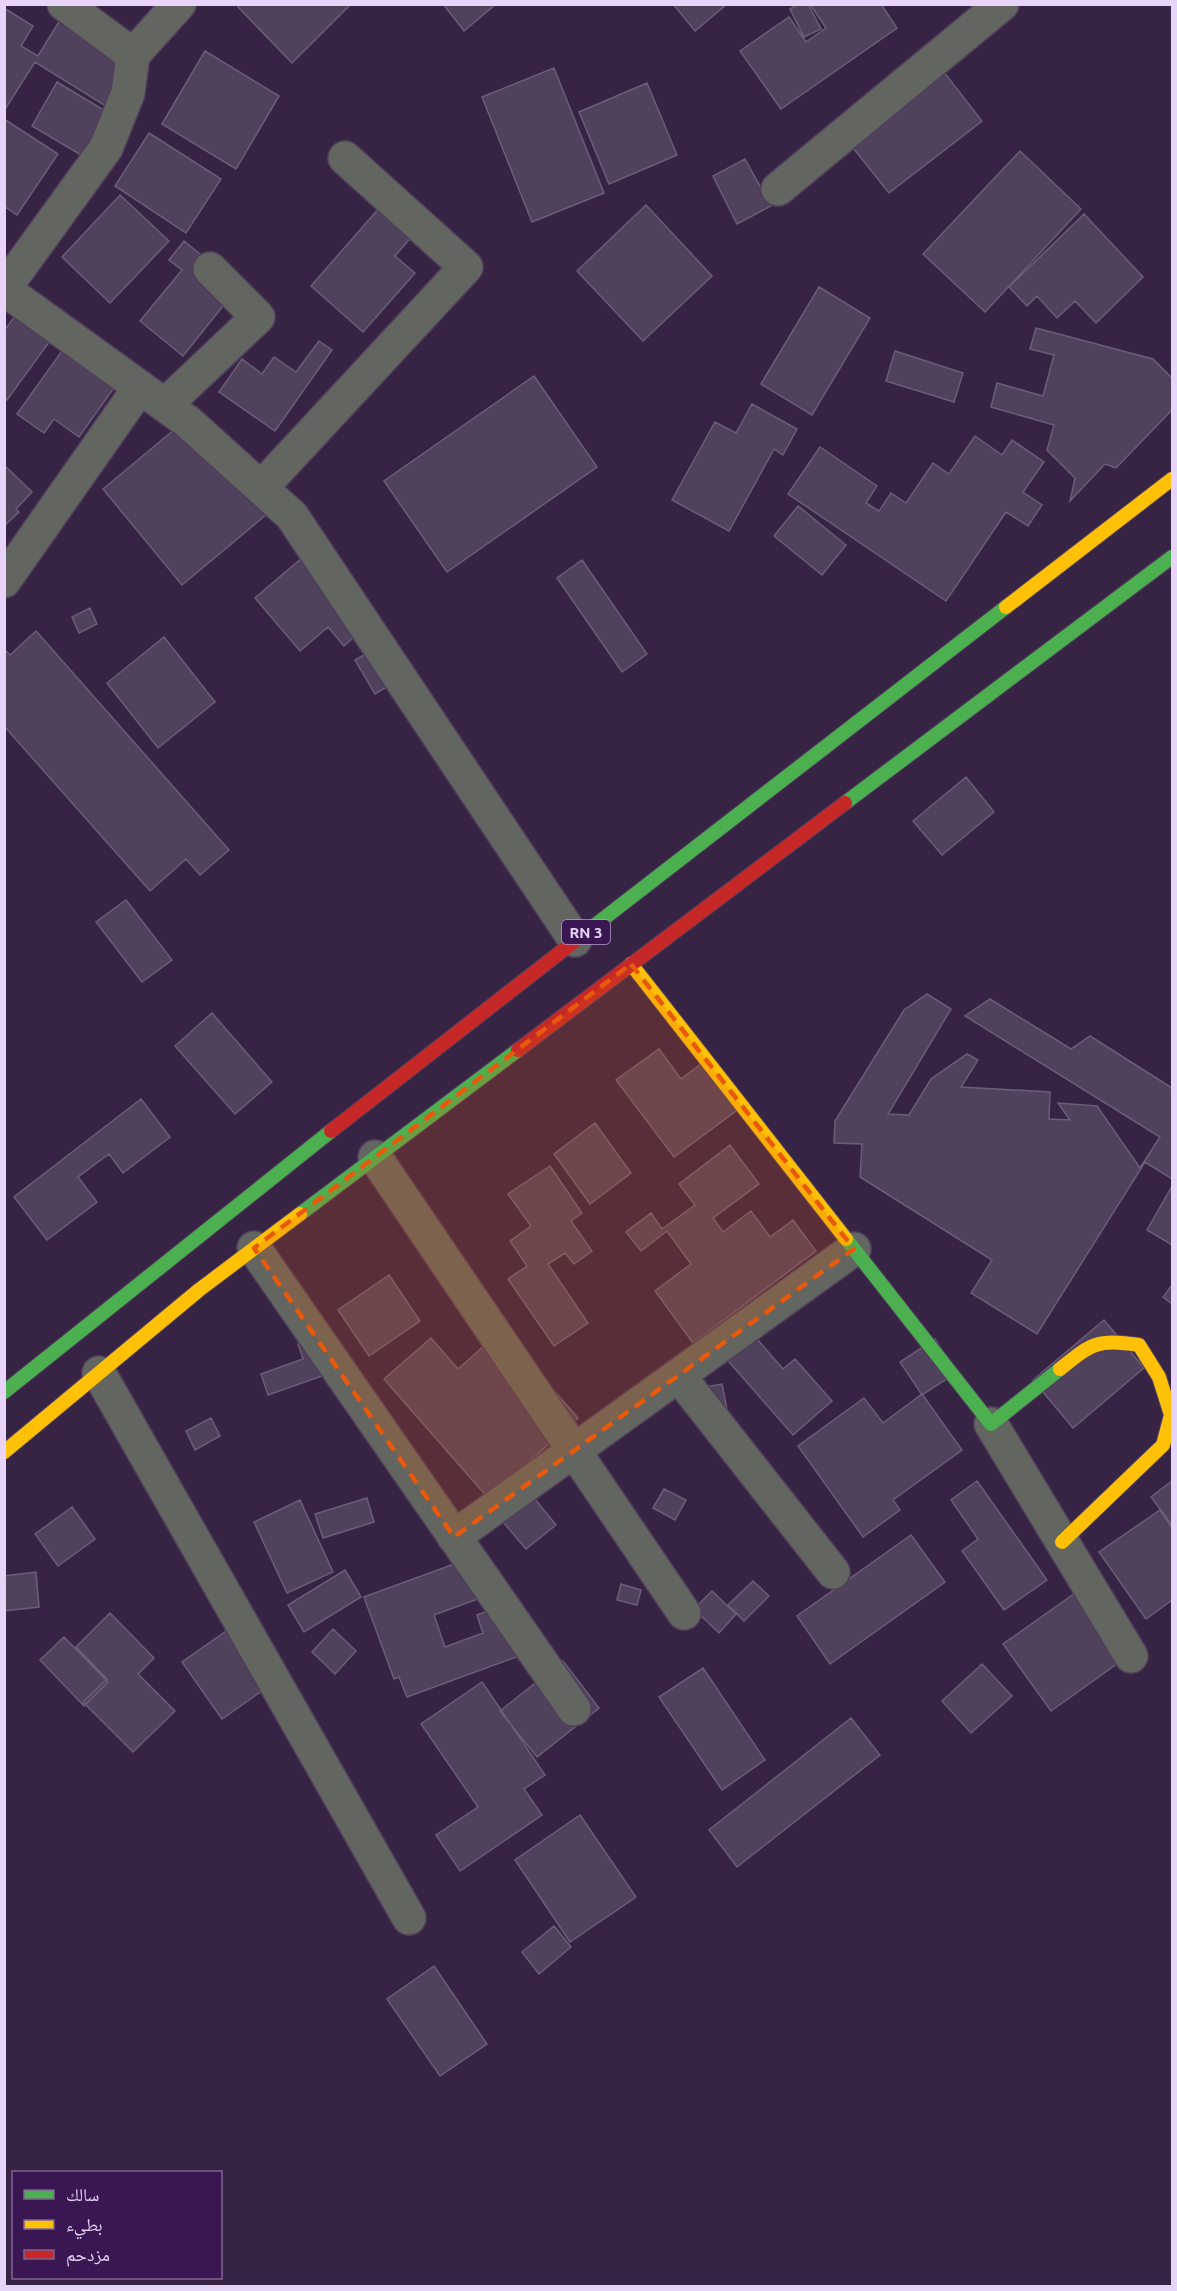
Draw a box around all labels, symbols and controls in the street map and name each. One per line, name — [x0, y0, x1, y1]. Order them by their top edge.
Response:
road number: RN 3 — [562, 920, 610, 944]
legend — [12, 2171, 222, 2279]
text: سالك — [66, 2184, 99, 2204]
text: بطيء — [66, 2214, 103, 2240]
text: مزدحم — [66, 2244, 110, 2267]

